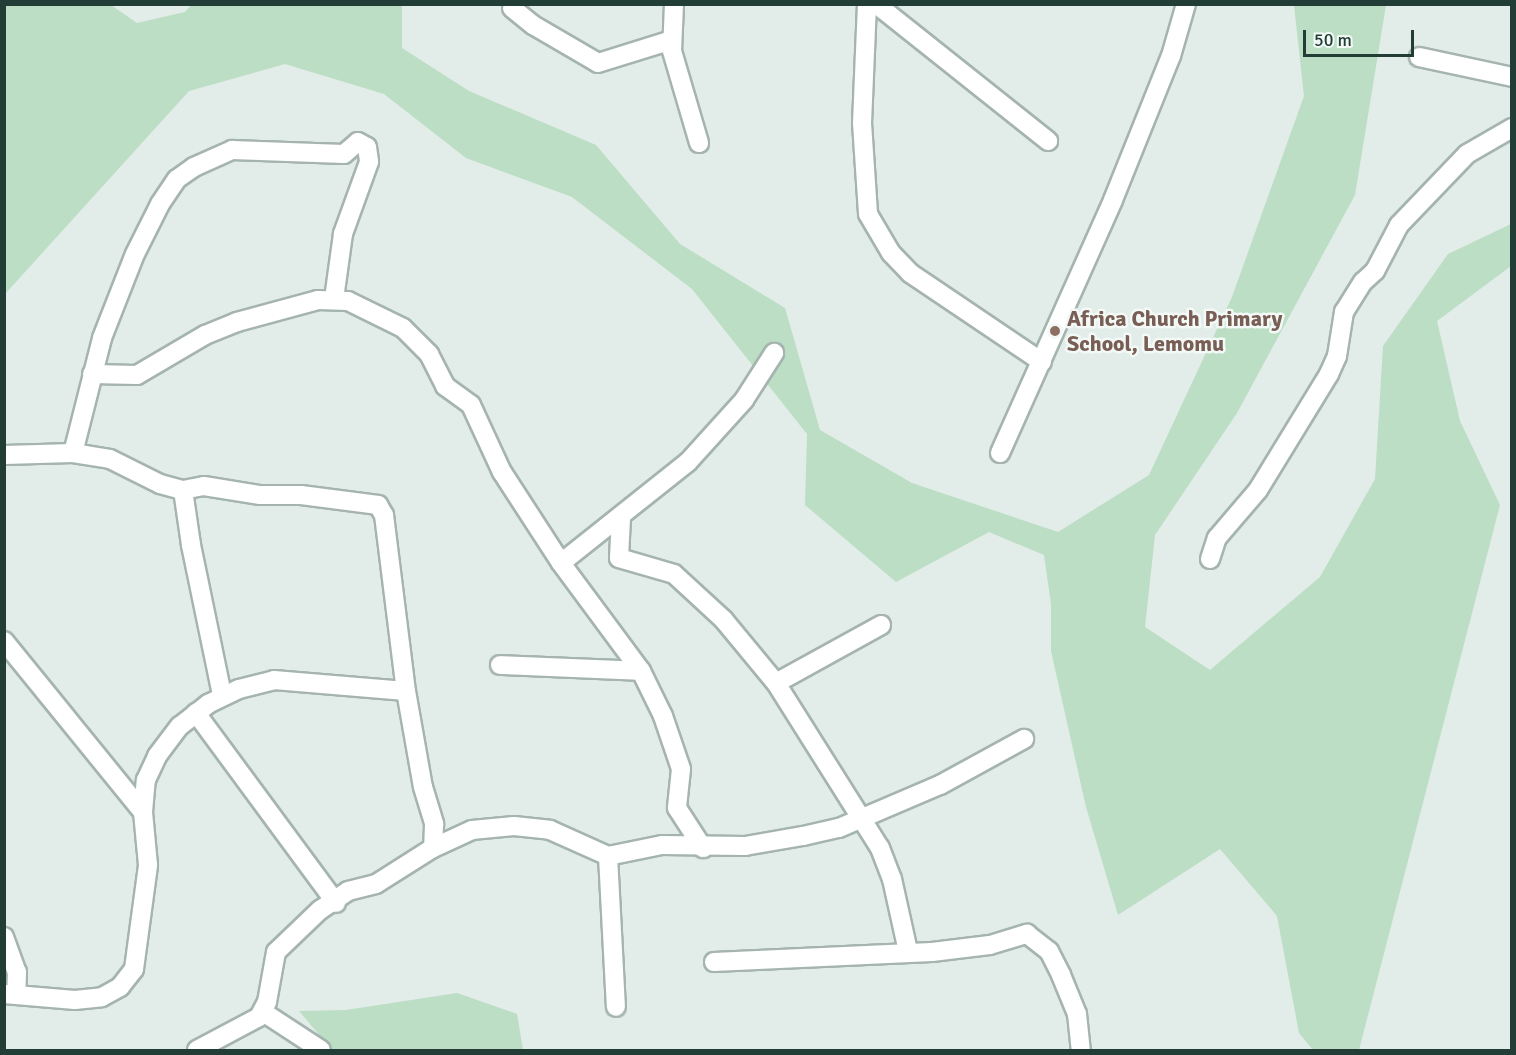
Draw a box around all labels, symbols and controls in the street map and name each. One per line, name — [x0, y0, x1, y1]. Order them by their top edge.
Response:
scale bar — [1306, 18, 1417, 56]
text: 50 m — [1314, 29, 1352, 51]
place label: Africa Church Primary School, Lemomu — [1067, 305, 1282, 356]
marker: Africa Church Primary School, Lemomu — [1048, 324, 1062, 338]

